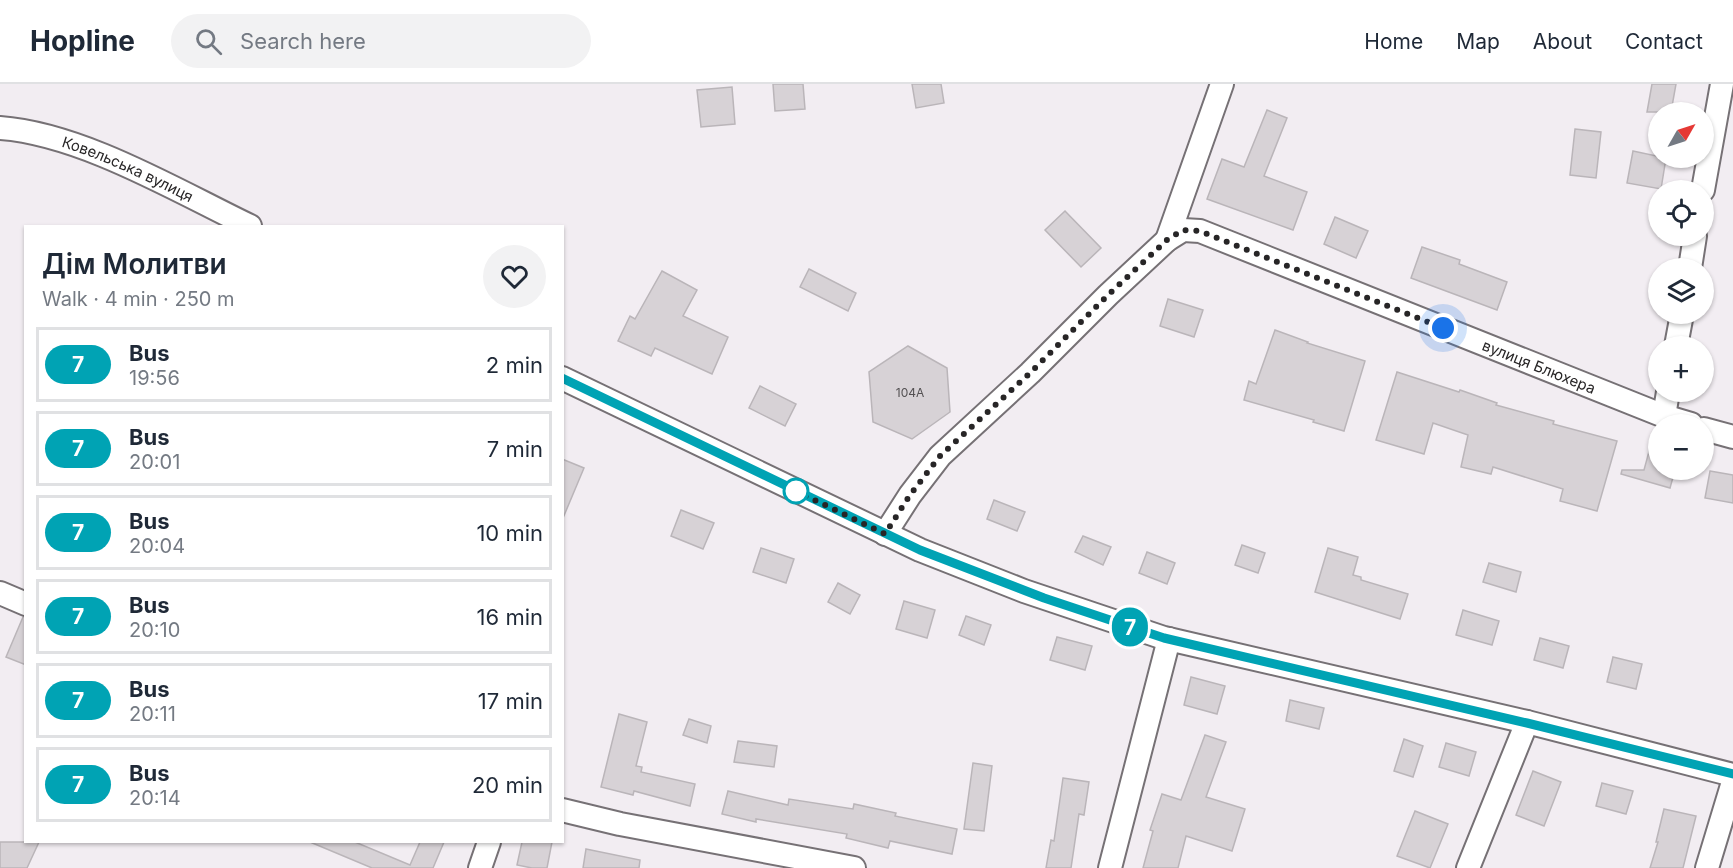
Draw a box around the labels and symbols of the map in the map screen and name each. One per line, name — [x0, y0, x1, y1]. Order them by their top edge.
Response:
north arrow — [1648, 102, 1714, 168]
street label: Ковельська вулиця — [60, 132, 197, 206]
your location — [1428, 313, 1458, 343]
street label: вулиця Блюхера — [1480, 335, 1599, 397]
house number: 104А — [896, 385, 924, 400]
unlabelled marker — [783, 478, 809, 504]
line badge: 7 — [1110, 608, 1150, 646]

